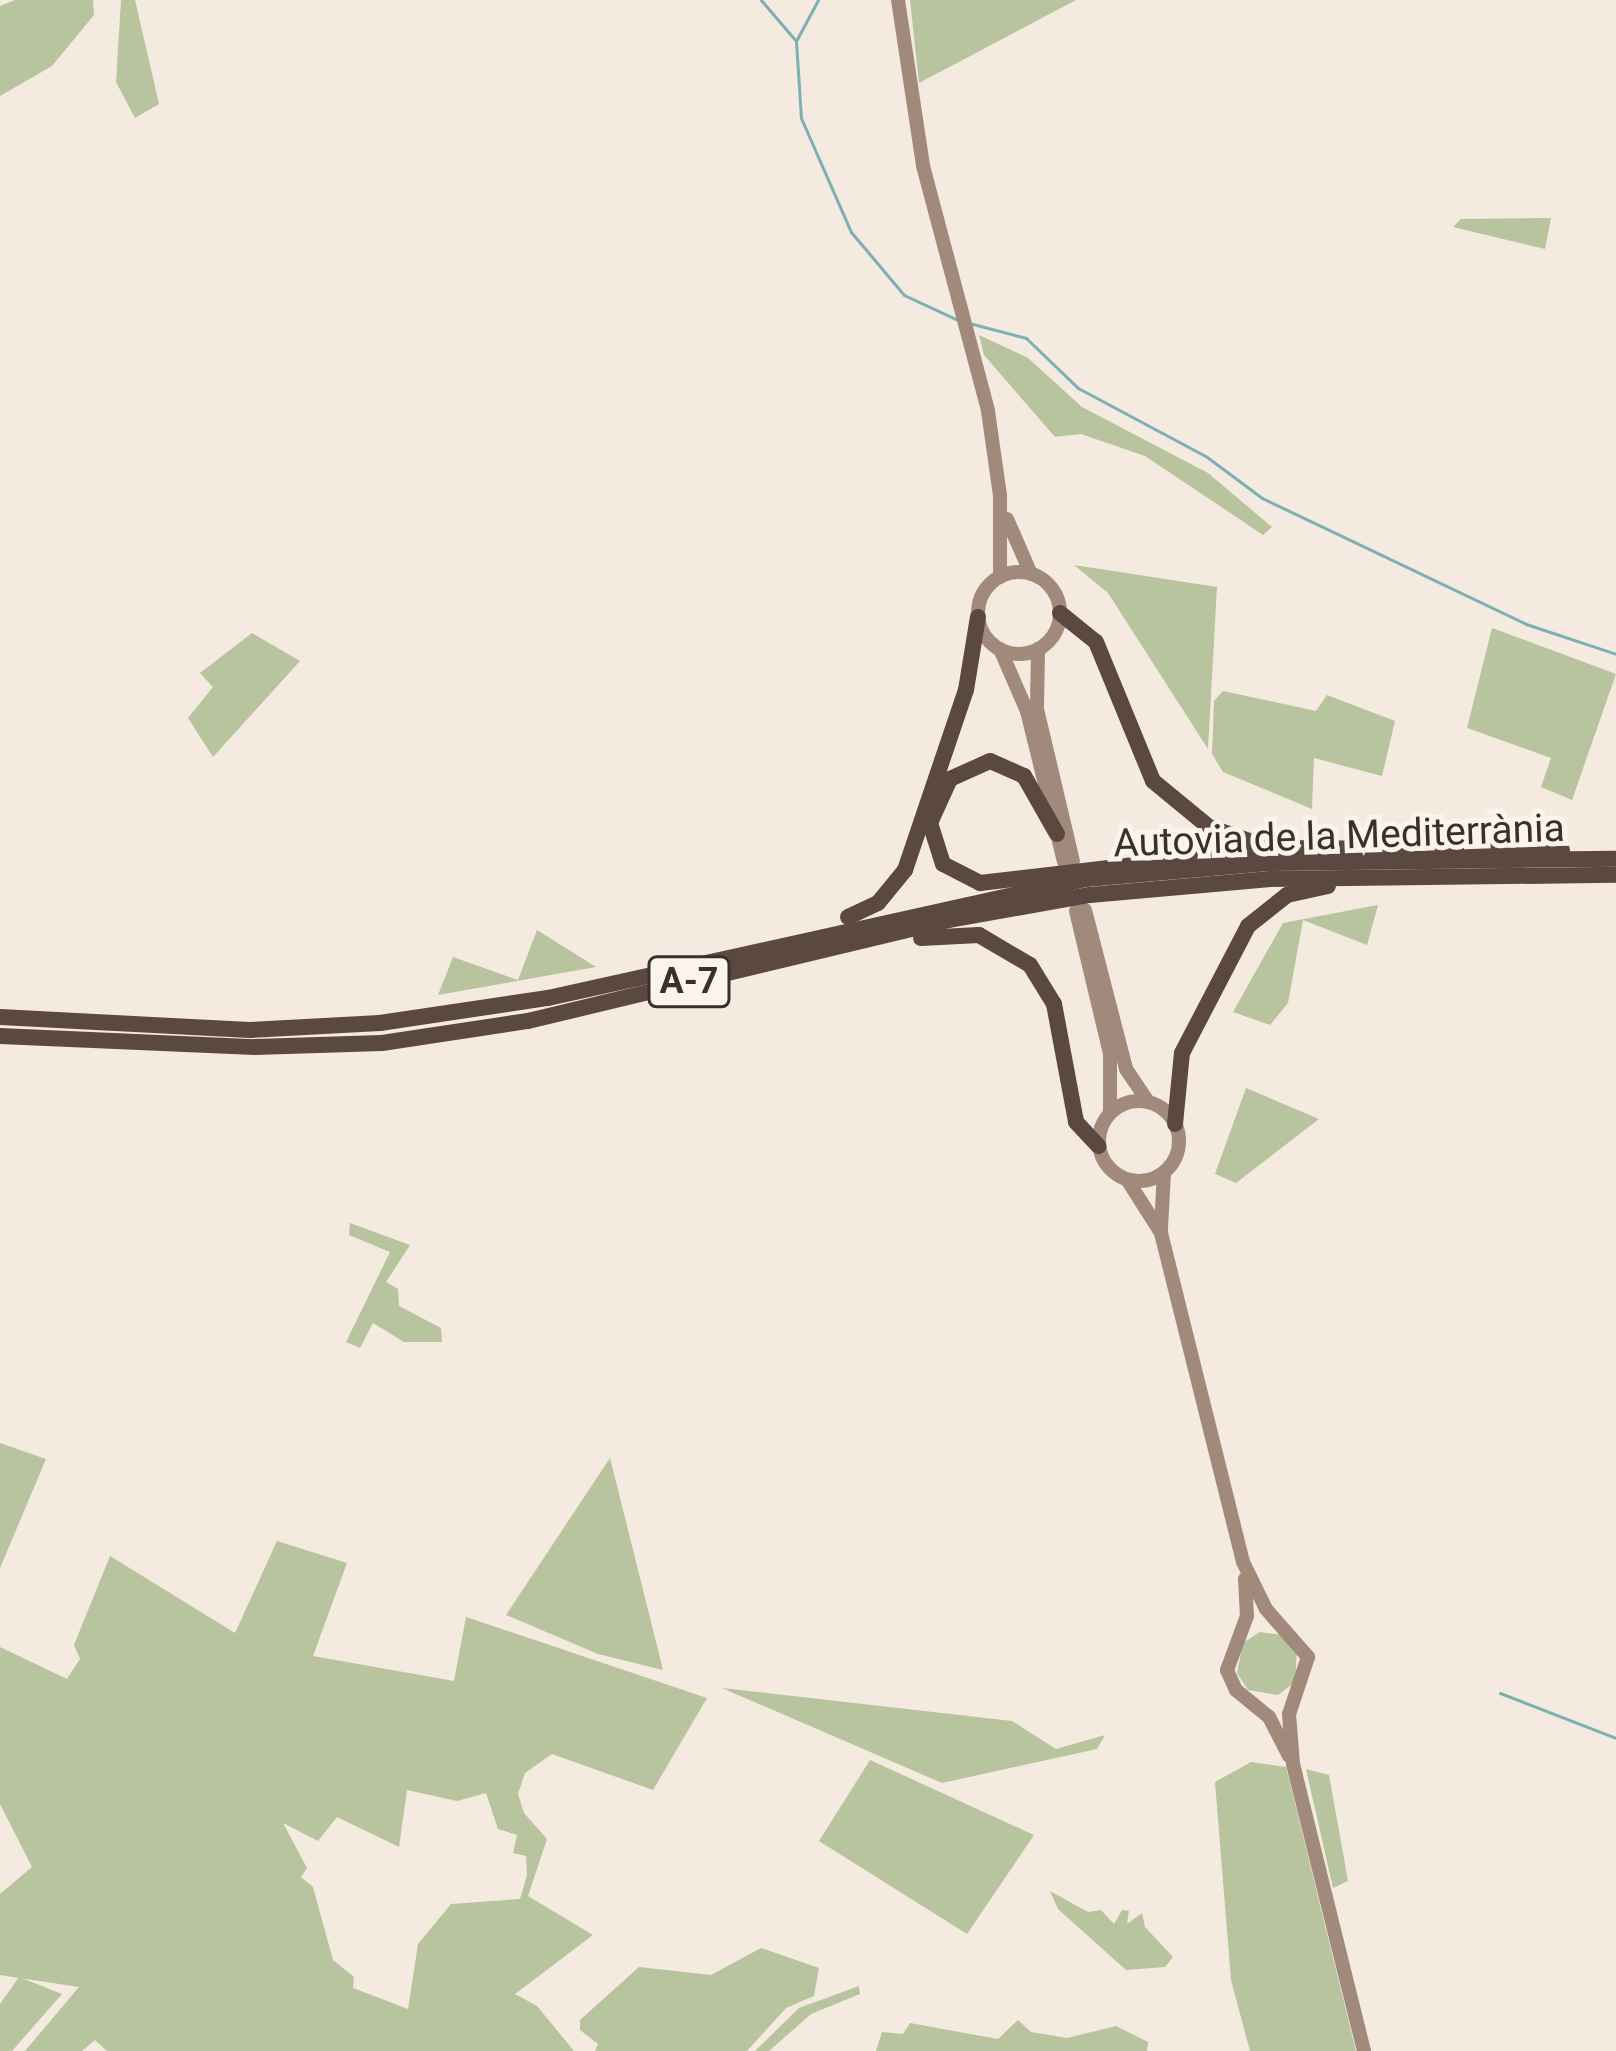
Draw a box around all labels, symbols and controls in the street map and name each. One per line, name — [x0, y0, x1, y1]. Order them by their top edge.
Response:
street label: Autovia de la Mediterrània — [1112, 805, 1566, 867]
road number: A-7 — [647, 952, 731, 1012]

